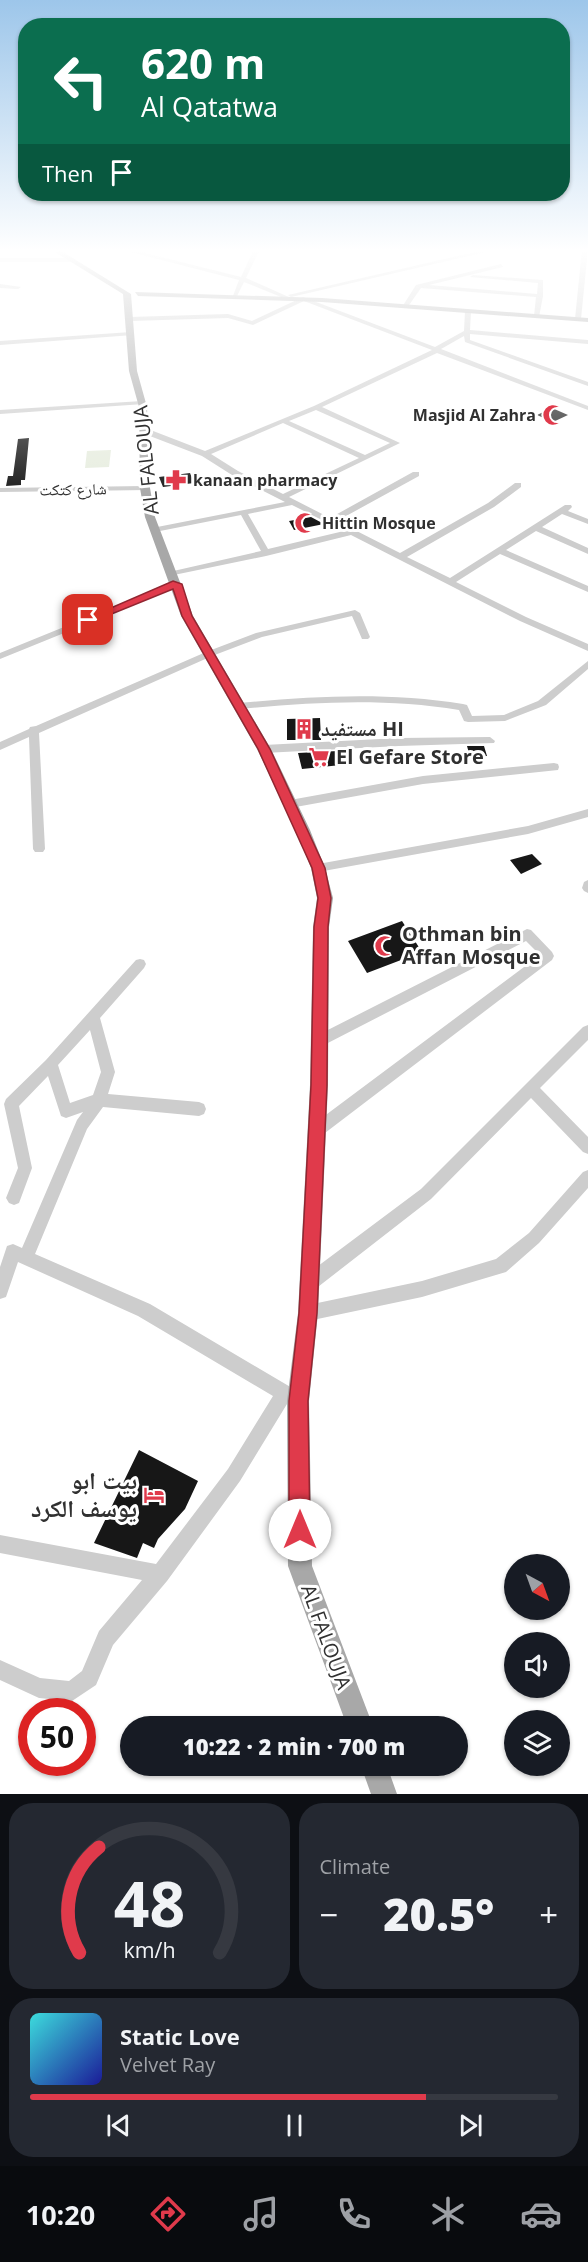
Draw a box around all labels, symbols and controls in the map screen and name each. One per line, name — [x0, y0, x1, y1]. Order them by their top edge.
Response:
text: 620 m — [141, 34, 265, 91]
icon: left — [42, 42, 120, 120]
text: Al Qatatwa — [141, 88, 278, 125]
icon: arrive — [105, 156, 138, 189]
text: Then — [42, 158, 93, 188]
mosque icon: Masjid Al Zahra — [541, 403, 565, 427]
street label: AL FALOUJA — [126, 404, 165, 516]
place label: Masjid Al Zahra — [413, 404, 536, 426]
pharmacy icon: kanaan pharmacy — [164, 468, 188, 492]
place label: kanaan pharmacy — [193, 469, 338, 491]
street label: شارع كتكت — [39, 477, 107, 501]
mosque icon: Hittin Mosque — [293, 511, 317, 535]
place label: Hittin Mosque — [322, 512, 436, 534]
pin — [62, 594, 113, 645]
icon: arrive — [71, 603, 104, 636]
place label: مستفيد HI — [321, 715, 404, 742]
building icon: مستفيد HI — [292, 717, 316, 741]
place label: El Gefare Store — [336, 743, 484, 770]
supermarket icon: El Gefare Store — [307, 745, 331, 769]
place label: Othman bin Affan Mosque — [402, 920, 541, 970]
mosque icon: Othman bin Affan Mosque — [373, 934, 397, 958]
place label: بيت ابو يوسف الكرد — [31, 1463, 137, 1524]
hotel icon: بيت ابو يوسف الكرد — [142, 1483, 166, 1507]
position arrow — [268, 1498, 332, 1562]
north arrow — [504, 1554, 570, 1620]
map controls — [504, 1554, 570, 1776]
street label: AL FALOUJA — [295, 1581, 358, 1693]
button: sound — [504, 1632, 570, 1698]
speed limit sign: 50 — [18, 1698, 96, 1776]
button: layers — [504, 1710, 570, 1776]
text: 10:22 · 2 min · 700 m — [183, 1731, 405, 1761]
text: Climate — [320, 1853, 390, 1880]
text: 48 — [114, 1860, 185, 1945]
text: 20.5° — [383, 1883, 494, 1944]
text: − — [320, 1892, 338, 1937]
text: + — [539, 1892, 558, 1937]
text: km/h — [123, 1935, 175, 1964]
text: Static Love — [120, 2021, 240, 2051]
text: Velvet Ray — [120, 2051, 215, 2078]
icon: previous — [102, 2109, 135, 2142]
icon: pause — [278, 2109, 311, 2142]
icon: next — [454, 2109, 487, 2142]
icon: directions — [147, 2193, 189, 2235]
icon: music — [240, 2193, 282, 2235]
icon: phone — [333, 2193, 375, 2235]
icon: climate — [427, 2193, 469, 2235]
icon: car — [520, 2193, 562, 2235]
text: 10:20 — [26, 2196, 95, 2233]

